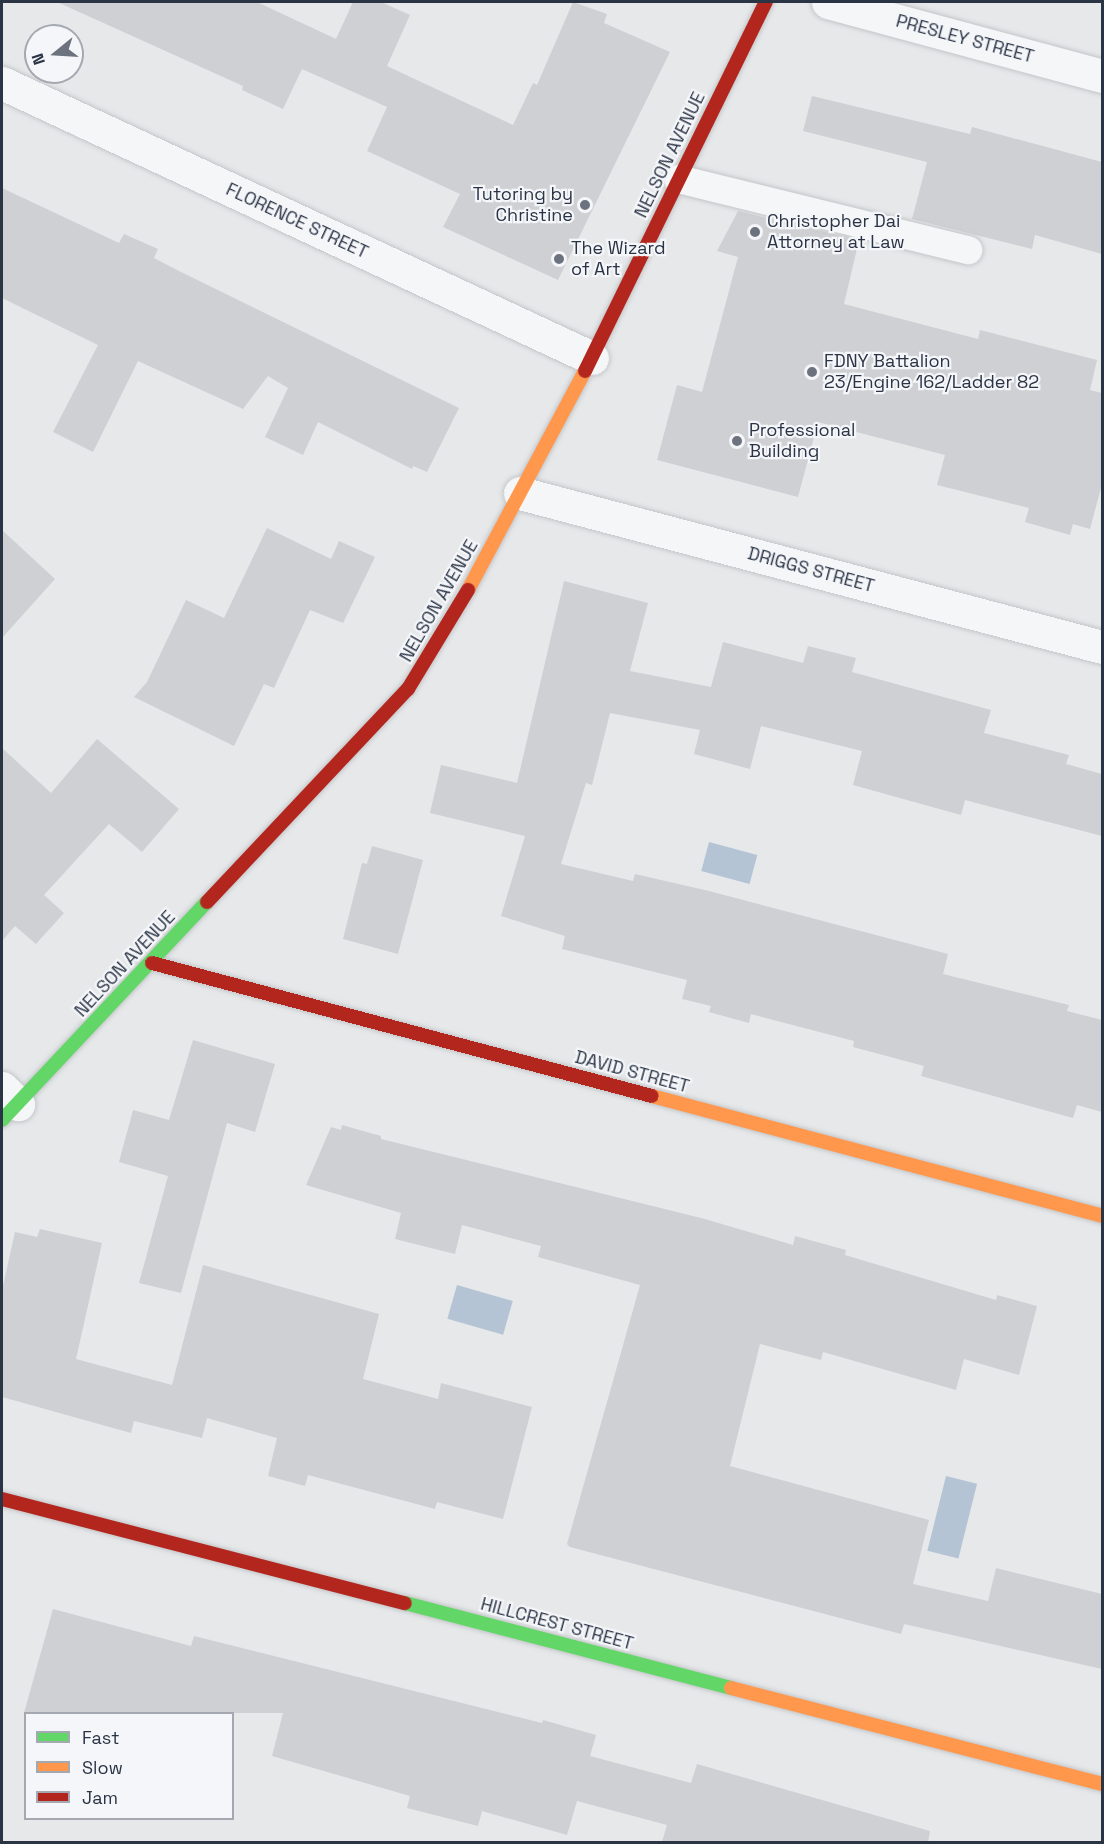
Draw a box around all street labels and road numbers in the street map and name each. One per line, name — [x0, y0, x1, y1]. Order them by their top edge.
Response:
street label: PRESLEY STREET — [894, 10, 1036, 68]
street label: NELSON AVENUE — [630, 89, 710, 221]
street label: FLORENCE STREET — [223, 179, 371, 263]
street label: NELSON AVENUE — [395, 536, 483, 666]
street label: DRIGGS STREET — [745, 543, 877, 597]
street label: NELSON AVENUE — [70, 906, 180, 1022]
street label: DAVID STREET — [572, 1046, 692, 1098]
street label: HILLCREST STREET — [478, 1593, 636, 1655]

